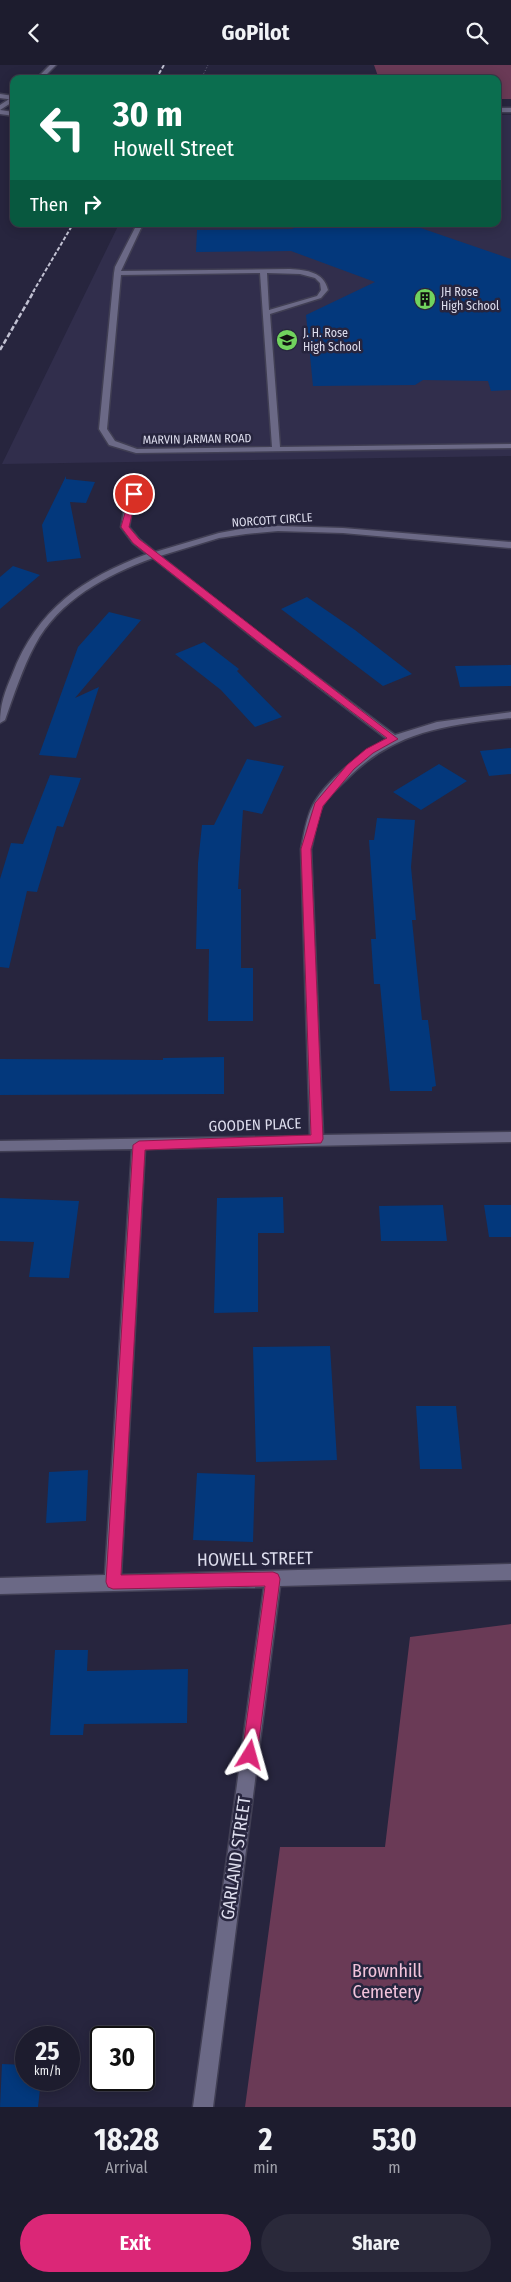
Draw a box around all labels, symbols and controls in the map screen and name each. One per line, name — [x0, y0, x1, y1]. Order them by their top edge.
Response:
icon: back — [20, 19, 48, 47]
text: GoPilot — [222, 19, 289, 46]
icon: search — [463, 19, 491, 47]
text: 30 m — [113, 93, 183, 135]
icon: left — [30, 95, 95, 160]
text: Howell Street — [113, 135, 234, 162]
icon: right — [78, 190, 106, 218]
text: Then — [30, 193, 68, 216]
place label: JH Rose High School — [441, 285, 499, 313]
building icon: JH Rose High School — [413, 287, 437, 311]
place label: J. H. Rose High School — [303, 326, 361, 354]
school or university icon: J. H. Rose High School — [275, 328, 299, 352]
street label: MARVIN JARMAN ROAD — [142, 431, 252, 447]
pin — [113, 473, 155, 515]
icon: arrive — [120, 480, 148, 508]
street label: NORCOTT CIRCLE — [231, 510, 313, 530]
street label: GOODEN PLACE — [208, 1114, 302, 1136]
street label: HOWELL STREET — [197, 1547, 314, 1571]
position arrow — [223, 1728, 275, 1780]
street label: GARLAND STREET — [216, 1794, 256, 1921]
park label: Brownhill Cemetery — [352, 1960, 422, 2003]
speed limit sign: 30 — [90, 2026, 155, 2091]
text: 25 — [36, 2037, 59, 2067]
text: km/h — [34, 2064, 61, 2078]
text: 18:28 — [94, 2122, 159, 2158]
text: 2 — [259, 2122, 272, 2158]
text: 530 — [372, 2122, 417, 2158]
text: Arrival — [105, 2158, 148, 2177]
text: min — [253, 2158, 278, 2177]
text: m — [388, 2158, 401, 2177]
button: Exit — [20, 2214, 251, 2272]
button: Share — [261, 2214, 491, 2272]

